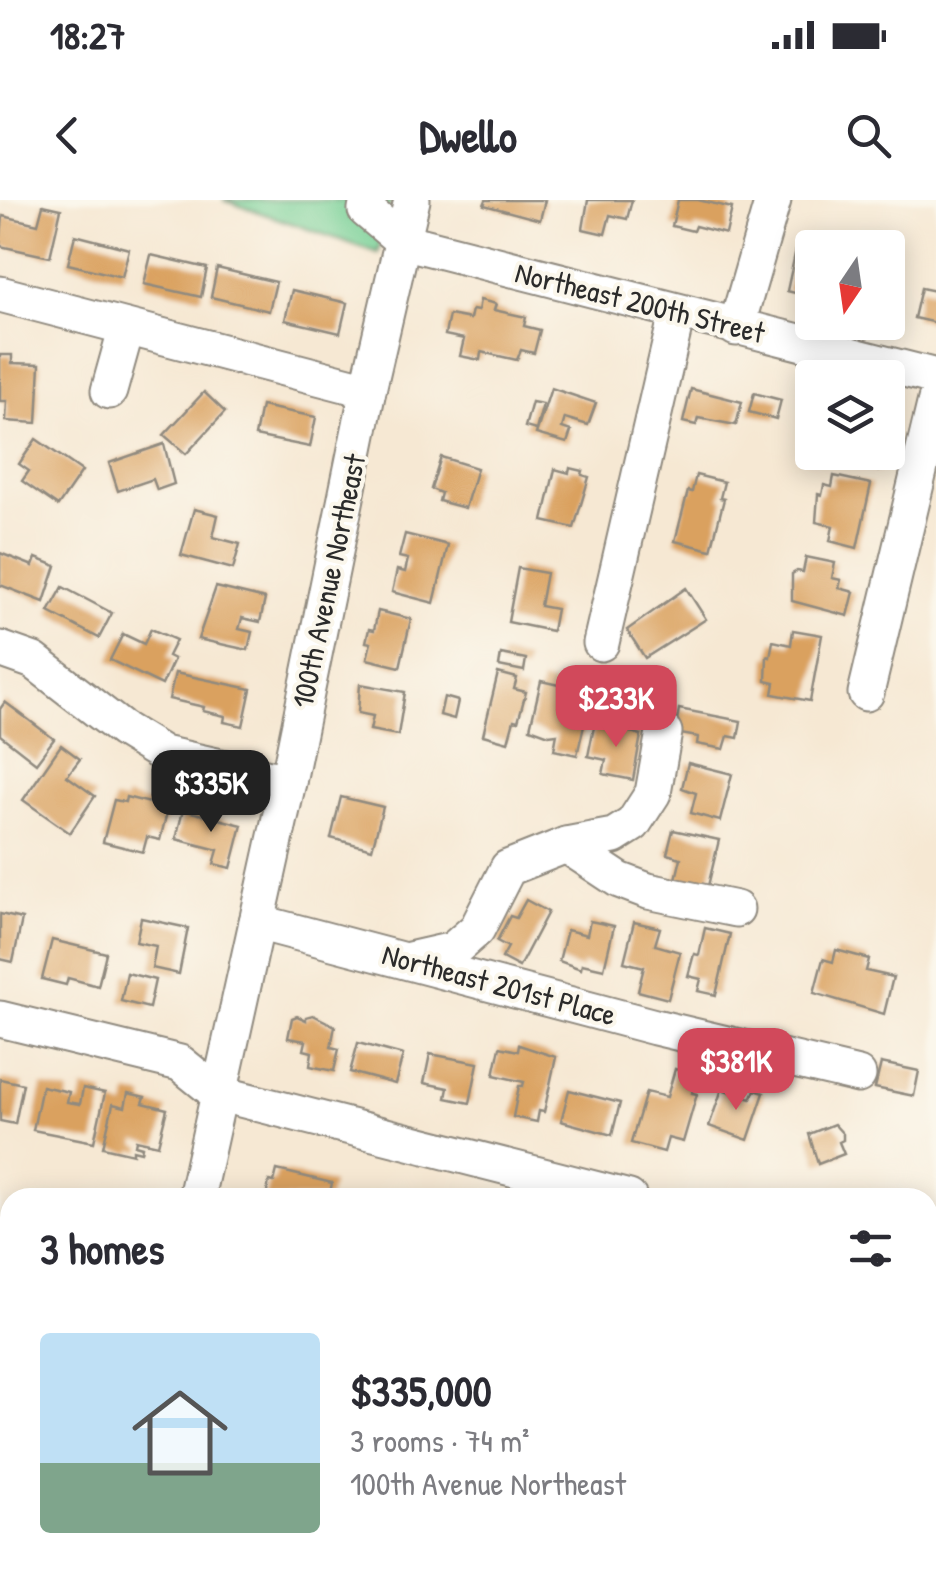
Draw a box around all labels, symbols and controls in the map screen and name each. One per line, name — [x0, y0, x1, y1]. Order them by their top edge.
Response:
text: 18:27 — [50, 9, 126, 61]
text: Dwello — [419, 105, 517, 166]
icon: back — [40, 108, 95, 163]
icon: search — [841, 108, 896, 163]
north arrow — [795, 230, 905, 340]
map controls — [795, 230, 905, 470]
street label: Northeast 200th Street — [511, 252, 770, 353]
button: layers — [795, 360, 905, 470]
street label: 100th Avenue Northeast — [282, 449, 375, 711]
pin: $233K — [546, 665, 686, 750]
text: $233K — [578, 676, 654, 719]
pin: $335K — [141, 750, 281, 835]
text: $335K — [173, 761, 249, 804]
street label: Northeast 201st Place — [378, 934, 620, 1034]
pin: $381K — [666, 1028, 806, 1113]
text: $381K — [700, 1039, 772, 1082]
text: 3 homes — [40, 1220, 165, 1277]
icon: filters — [843, 1221, 898, 1276]
text: $335,000 — [350, 1362, 492, 1419]
icon: home — [120, 1373, 240, 1493]
text: 3 rooms · 74 m² — [350, 1419, 529, 1462]
text: 100th Avenue Northeast — [350, 1462, 626, 1505]

